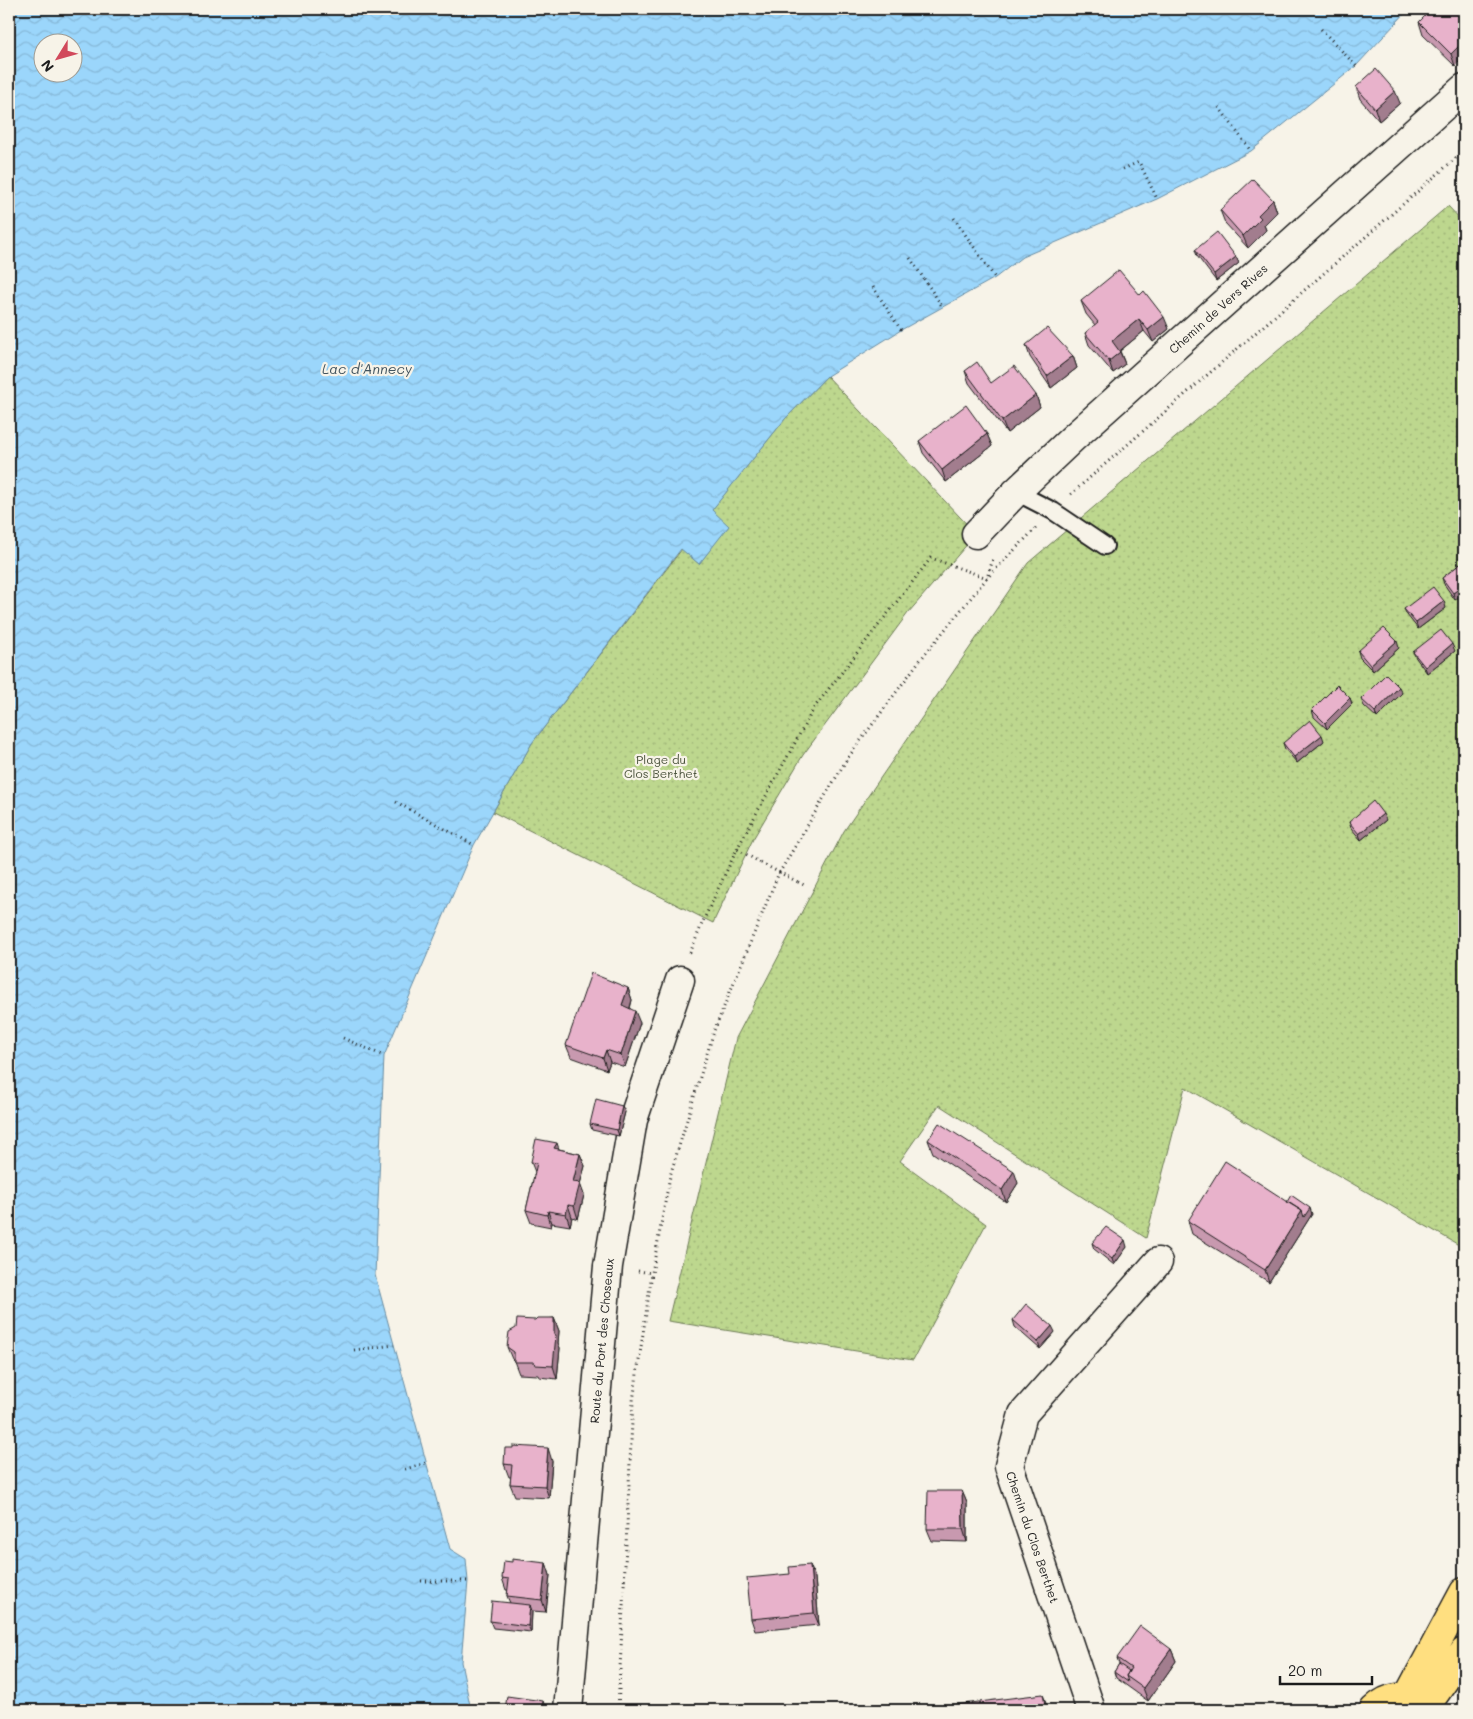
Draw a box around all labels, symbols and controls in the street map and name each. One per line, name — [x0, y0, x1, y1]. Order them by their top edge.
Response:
north arrow — [32, 32, 82, 82]
text: N — [36, 56, 58, 76]
street label: Chemin de Vers Rives — [1165, 260, 1271, 357]
water label: Lac d'Annecy — [322, 359, 413, 378]
park label: Plage du Clos Berthet — [624, 751, 698, 781]
street label: Route du Port des Choseaux — [586, 1256, 617, 1424]
street label: Chemin du Clos Berthet — [1003, 1469, 1063, 1605]
scale bar — [1280, 1654, 1373, 1686]
text: 20 m — [1288, 1660, 1322, 1680]

